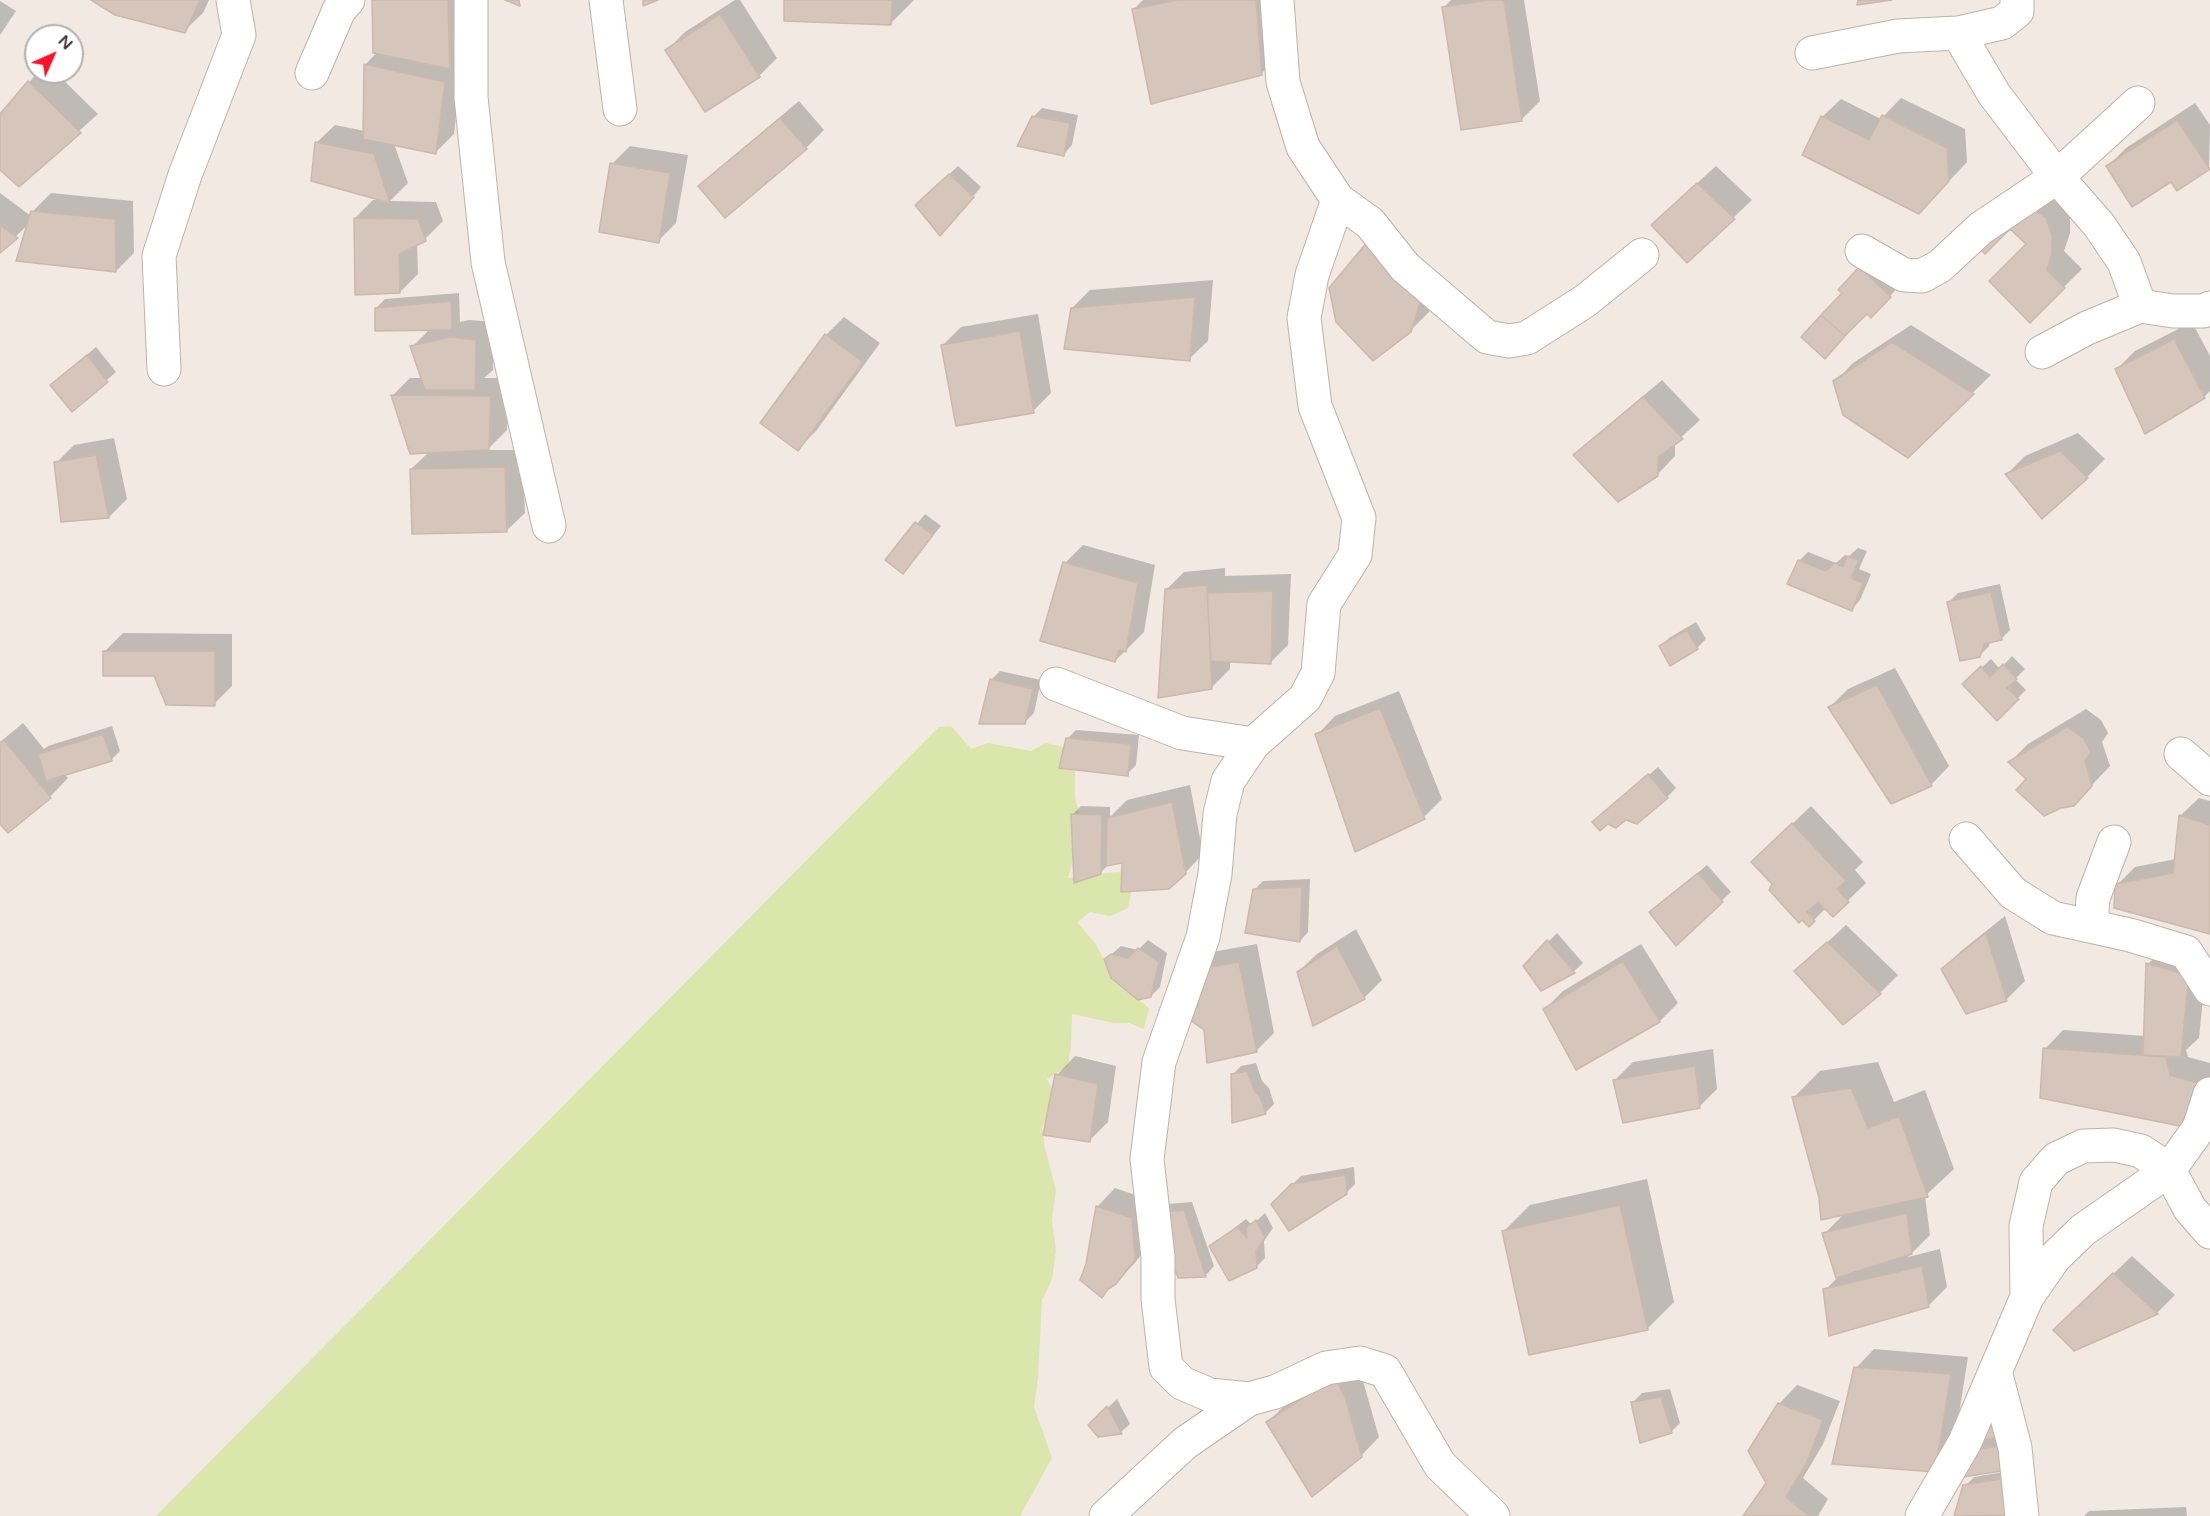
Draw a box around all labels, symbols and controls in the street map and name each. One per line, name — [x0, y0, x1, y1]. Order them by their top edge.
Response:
north arrow — [24, 24, 84, 84]
text: N — [54, 31, 77, 54]

